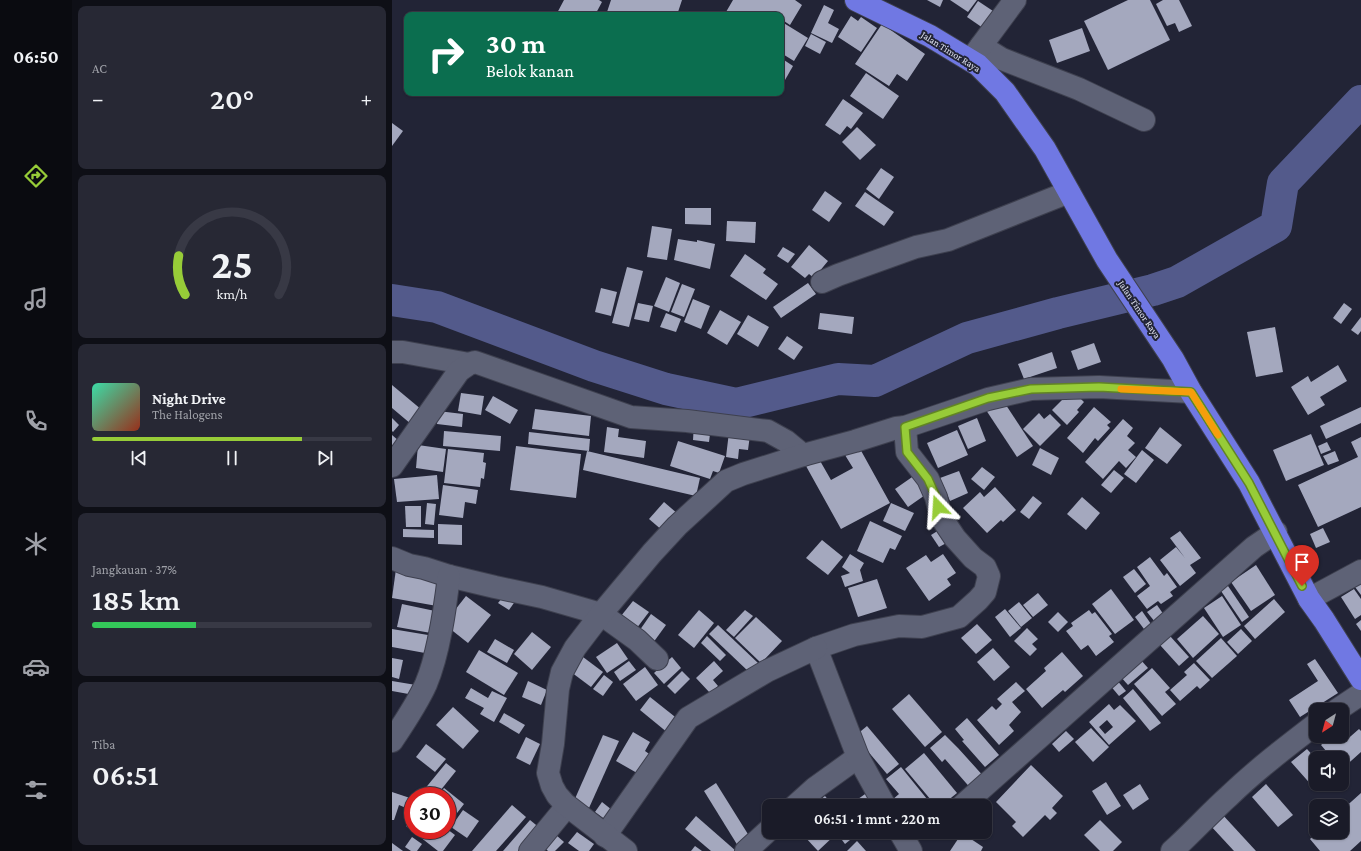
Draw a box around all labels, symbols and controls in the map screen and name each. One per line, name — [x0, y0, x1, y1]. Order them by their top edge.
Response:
icon: right — [420, 28, 472, 80]
text: 30 m — [486, 28, 546, 59]
street label: Jalan Timor Raya — [918, 28, 983, 74]
text: 06:50 — [13, 47, 59, 67]
text: AC — [92, 61, 107, 76]
text: Belok kanan — [486, 61, 574, 81]
text: 20° — [210, 82, 254, 115]
text: − — [92, 86, 104, 111]
text: + — [360, 86, 372, 111]
icon: directions — [22, 162, 50, 190]
text: 25 — [211, 240, 253, 286]
street label: Jalan Timor Raya — [1116, 277, 1163, 341]
icon: music — [22, 285, 50, 313]
text: km/h — [217, 285, 248, 301]
text: Night Drive — [152, 391, 226, 407]
icon: phone — [22, 407, 50, 435]
text: The Halogens — [152, 407, 223, 422]
icon: previous — [128, 447, 150, 469]
icon: pause — [221, 447, 243, 469]
icon: next — [314, 447, 336, 469]
position arrow — [917, 486, 959, 528]
icon: climate — [22, 530, 50, 558]
pin — [1285, 545, 1319, 586]
icon: arrive — [1291, 551, 1313, 573]
text: Jangkauan · 37% — [92, 562, 177, 577]
text: 185 km — [92, 583, 180, 616]
icon: car — [22, 653, 50, 681]
north arrow — [1309, 703, 1349, 743]
map controls — [1309, 703, 1349, 839]
text: Tiba — [92, 737, 115, 752]
button: sound — [1309, 751, 1349, 791]
text: 06:51 — [92, 758, 159, 791]
icon: filters — [22, 776, 50, 804]
speed limit sign: 30 — [404, 787, 456, 839]
button: layers — [1309, 799, 1349, 839]
text: 06:51 · 1 mnt · 220 m — [814, 811, 940, 827]

